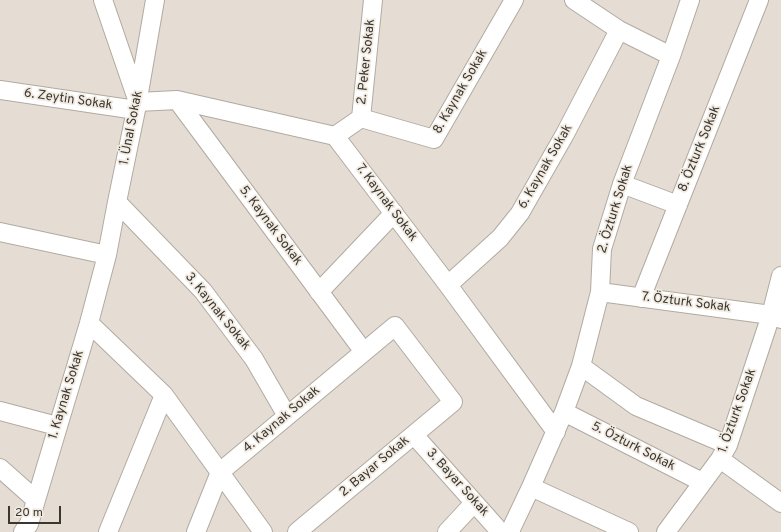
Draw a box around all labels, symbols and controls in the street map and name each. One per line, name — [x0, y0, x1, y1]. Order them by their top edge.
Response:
street label: 2. Peker Sokak — [355, 18, 379, 106]
street label: 8. Kaynak Sokak — [430, 47, 492, 137]
street label: 6. Zeytin Sokak — [23, 86, 113, 114]
street label: 1. Ünal Sokak — [117, 89, 147, 167]
street label: 8. Özturk Sokak — [676, 104, 724, 194]
street label: 6. Kaynak Sokak — [515, 122, 577, 212]
street label: 7. Kaynak Sokak — [352, 161, 420, 245]
street label: 2. Özturk Sokak — [595, 163, 637, 255]
street label: 5. Kaynak Sokak — [235, 183, 305, 269]
street label: 3. Kaynak Sokak — [181, 270, 253, 354]
street label: 7. Özturk Sokak — [641, 290, 731, 316]
street label: 1. Kaynak Sokak — [46, 349, 88, 441]
street label: 1. Özturk Sokak — [716, 367, 760, 455]
street label: 4. Kaynak Sokak — [240, 383, 324, 457]
street label: 5. Özturk Sokak — [588, 419, 678, 475]
street label: 2. Bayar Sokak — [337, 433, 413, 501]
street label: 3. Bayar Sokak — [422, 446, 492, 520]
scale bar — [10, 498, 63, 524]
text: 20 m — [15, 505, 43, 521]

